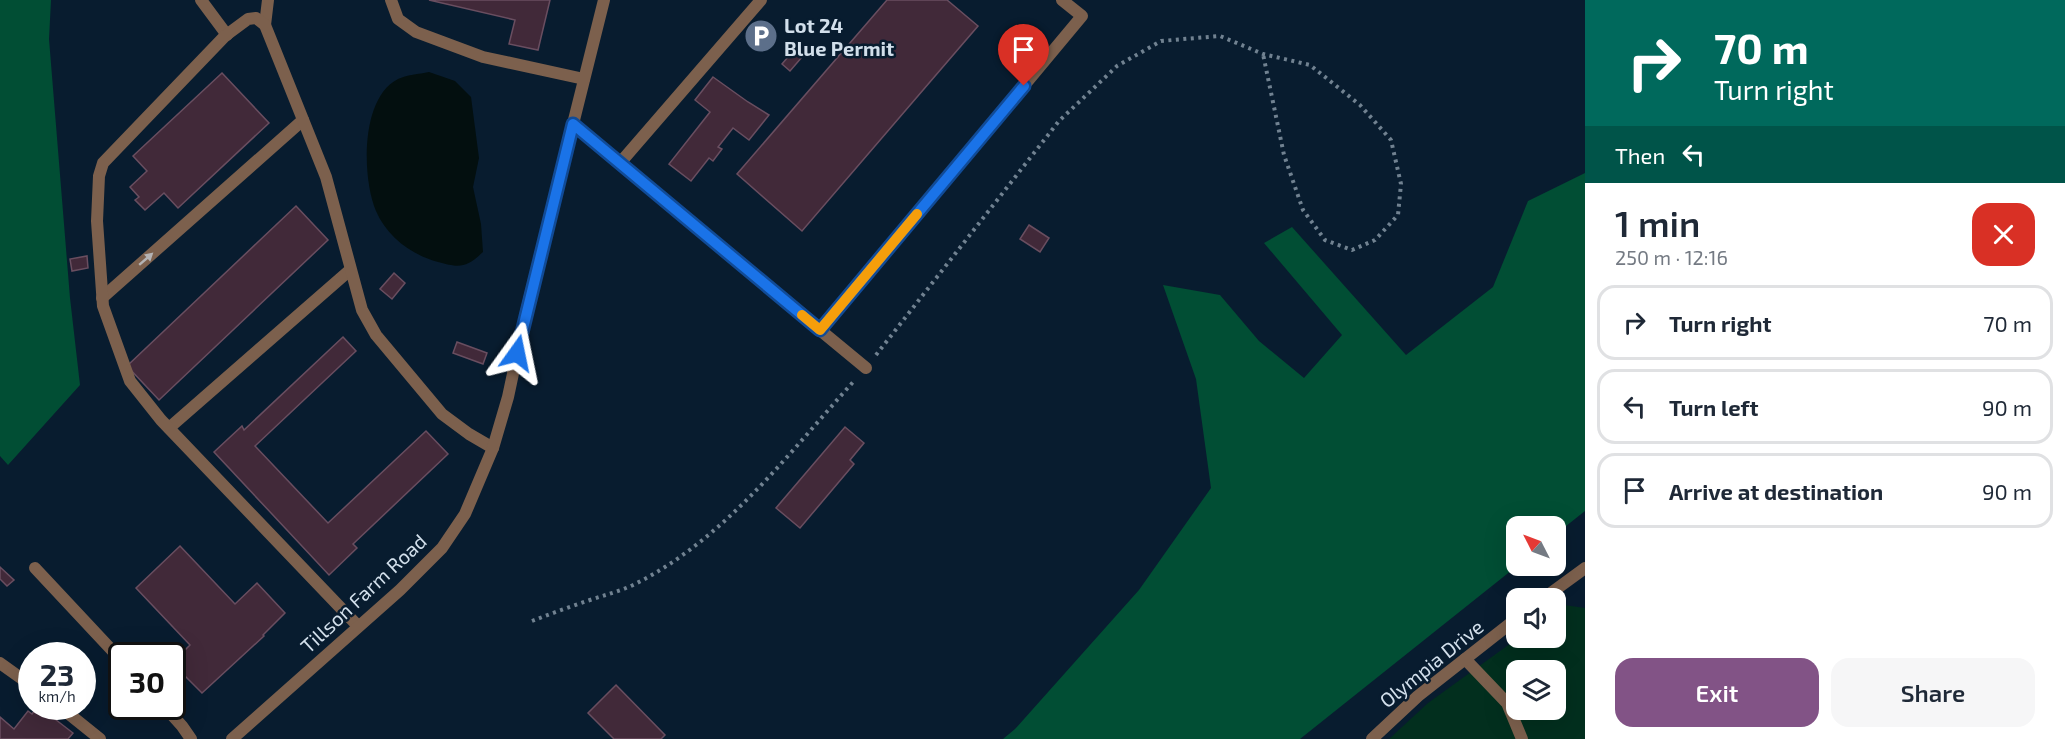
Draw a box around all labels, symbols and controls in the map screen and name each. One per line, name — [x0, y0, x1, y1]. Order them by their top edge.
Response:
place label: Lot 24 Blue Permit — [784, 13, 894, 60]
parking icon: Lot 24 Blue Permit — [743, 18, 779, 54]
text: 70 m — [1714, 22, 1809, 72]
pin — [998, 24, 1049, 86]
icon: right — [1615, 24, 1693, 102]
icon: arrive — [1007, 33, 1040, 66]
text: Turn right — [1714, 73, 1834, 105]
icon: left — [1677, 138, 1710, 171]
text: Then — [1615, 142, 1665, 168]
text: 1 min — [1615, 201, 1700, 244]
button: close — [1972, 203, 2035, 266]
text: 250 m · 12:16 — [1615, 245, 1728, 269]
one-way arrow — [138, 253, 153, 266]
icon: right — [1618, 306, 1651, 339]
text: Turn right — [1669, 310, 1771, 336]
text: 70 m — [1983, 310, 2032, 336]
position arrow — [485, 321, 549, 385]
icon: left — [1618, 390, 1651, 423]
text: Turn left — [1669, 394, 1758, 420]
text: 90 m — [1982, 394, 2032, 420]
icon: arrive — [1618, 474, 1651, 507]
text: Arrive at destination — [1669, 478, 1883, 504]
text: 90 m — [1982, 478, 2032, 504]
north arrow — [1506, 516, 1566, 576]
map controls — [1506, 516, 1566, 720]
street label: Tillson Farm Road — [295, 528, 431, 658]
button: sound — [1506, 588, 1566, 648]
street label: Olympia Drive — [1374, 614, 1488, 712]
speed limit sign: 30 — [108, 642, 186, 720]
text: 23 — [40, 656, 74, 692]
button: Exit — [1615, 658, 1819, 727]
button: Share — [1831, 658, 2035, 727]
button: layers — [1506, 660, 1566, 720]
text: km/h — [38, 687, 76, 705]

